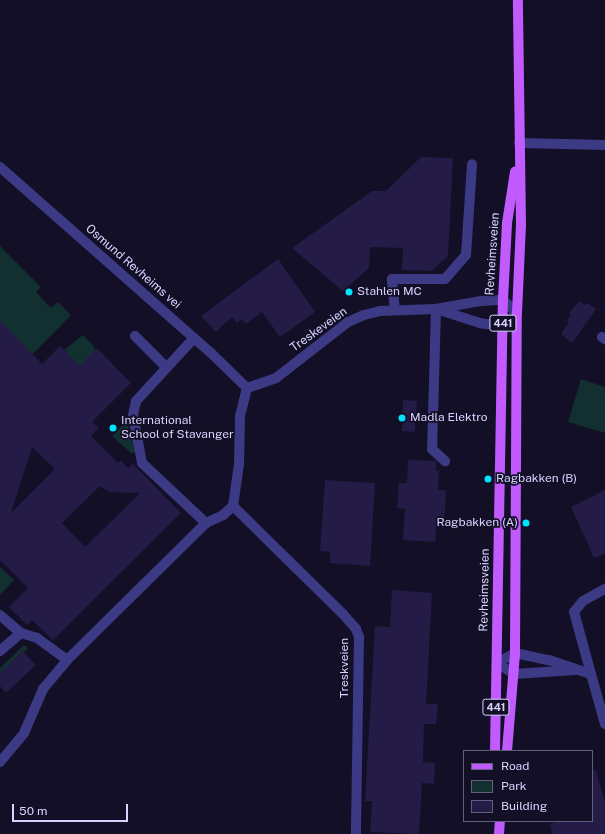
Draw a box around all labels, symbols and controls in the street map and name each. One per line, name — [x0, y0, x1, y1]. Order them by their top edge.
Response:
street label: Revheimsveien — [483, 212, 503, 296]
street label: Osmund Revheims vei — [82, 222, 184, 312]
place label: Stahlen MC — [357, 285, 422, 299]
marker: Stahlen MC — [344, 287, 354, 297]
street label: Treskeveien — [288, 305, 350, 355]
road number: 441 — [489, 314, 517, 332]
place label: Madla Elektro — [410, 411, 488, 425]
marker: Madla Elektro — [397, 413, 407, 423]
place label: International School of Stavanger — [121, 414, 234, 442]
marker: International School of Stavanger — [108, 423, 118, 433]
place label: Ragbakken (B) — [496, 472, 577, 486]
marker: Ragbakken (B) — [483, 474, 493, 484]
place label: Ragbakken (A) — [436, 516, 518, 530]
marker: Ragbakken (A) — [521, 518, 531, 528]
street label: Revheimsveien — [477, 548, 493, 632]
street label: Treskveien — [338, 638, 352, 698]
road number: 441 — [482, 698, 510, 716]
legend — [463, 750, 593, 822]
text: Road — [501, 759, 529, 773]
text: Park — [501, 779, 527, 793]
scale bar — [14, 796, 130, 822]
text: Building — [501, 799, 547, 813]
text: 50 m — [19, 804, 47, 818]

